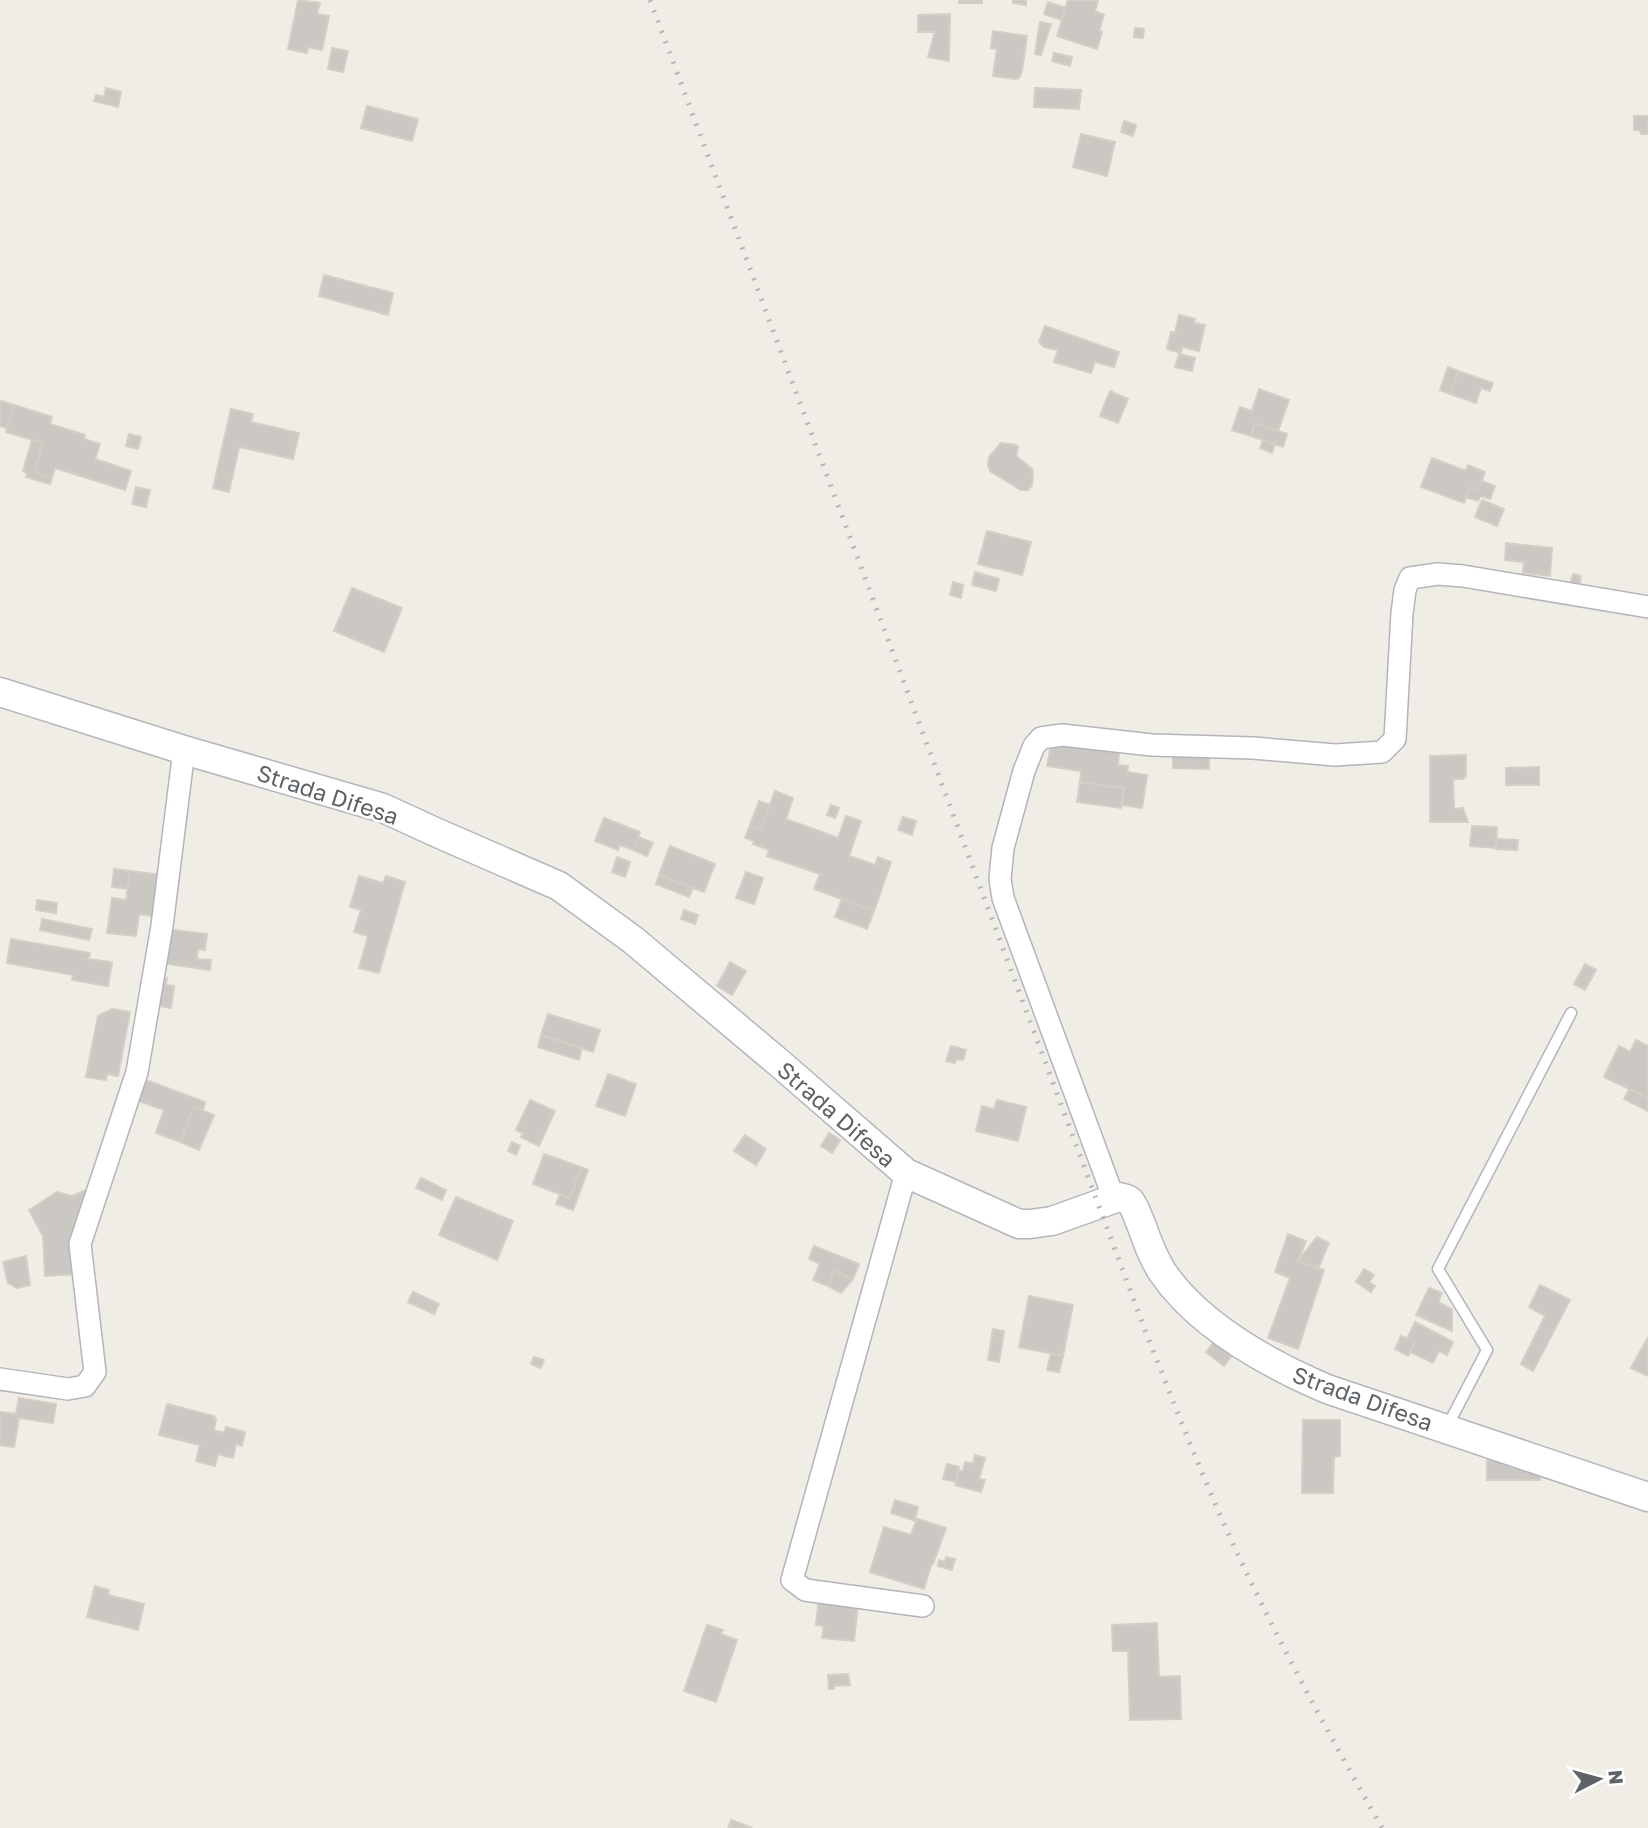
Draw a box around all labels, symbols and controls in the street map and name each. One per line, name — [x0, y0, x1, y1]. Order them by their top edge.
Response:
street label: Strada Difesa — [254, 758, 402, 830]
street label: Strada Difesa — [772, 1055, 902, 1173]
street label: Strada Difesa — [1289, 1360, 1437, 1436]
north arrow — [1564, 1744, 1634, 1814]
text: N — [1604, 1769, 1629, 1786]

